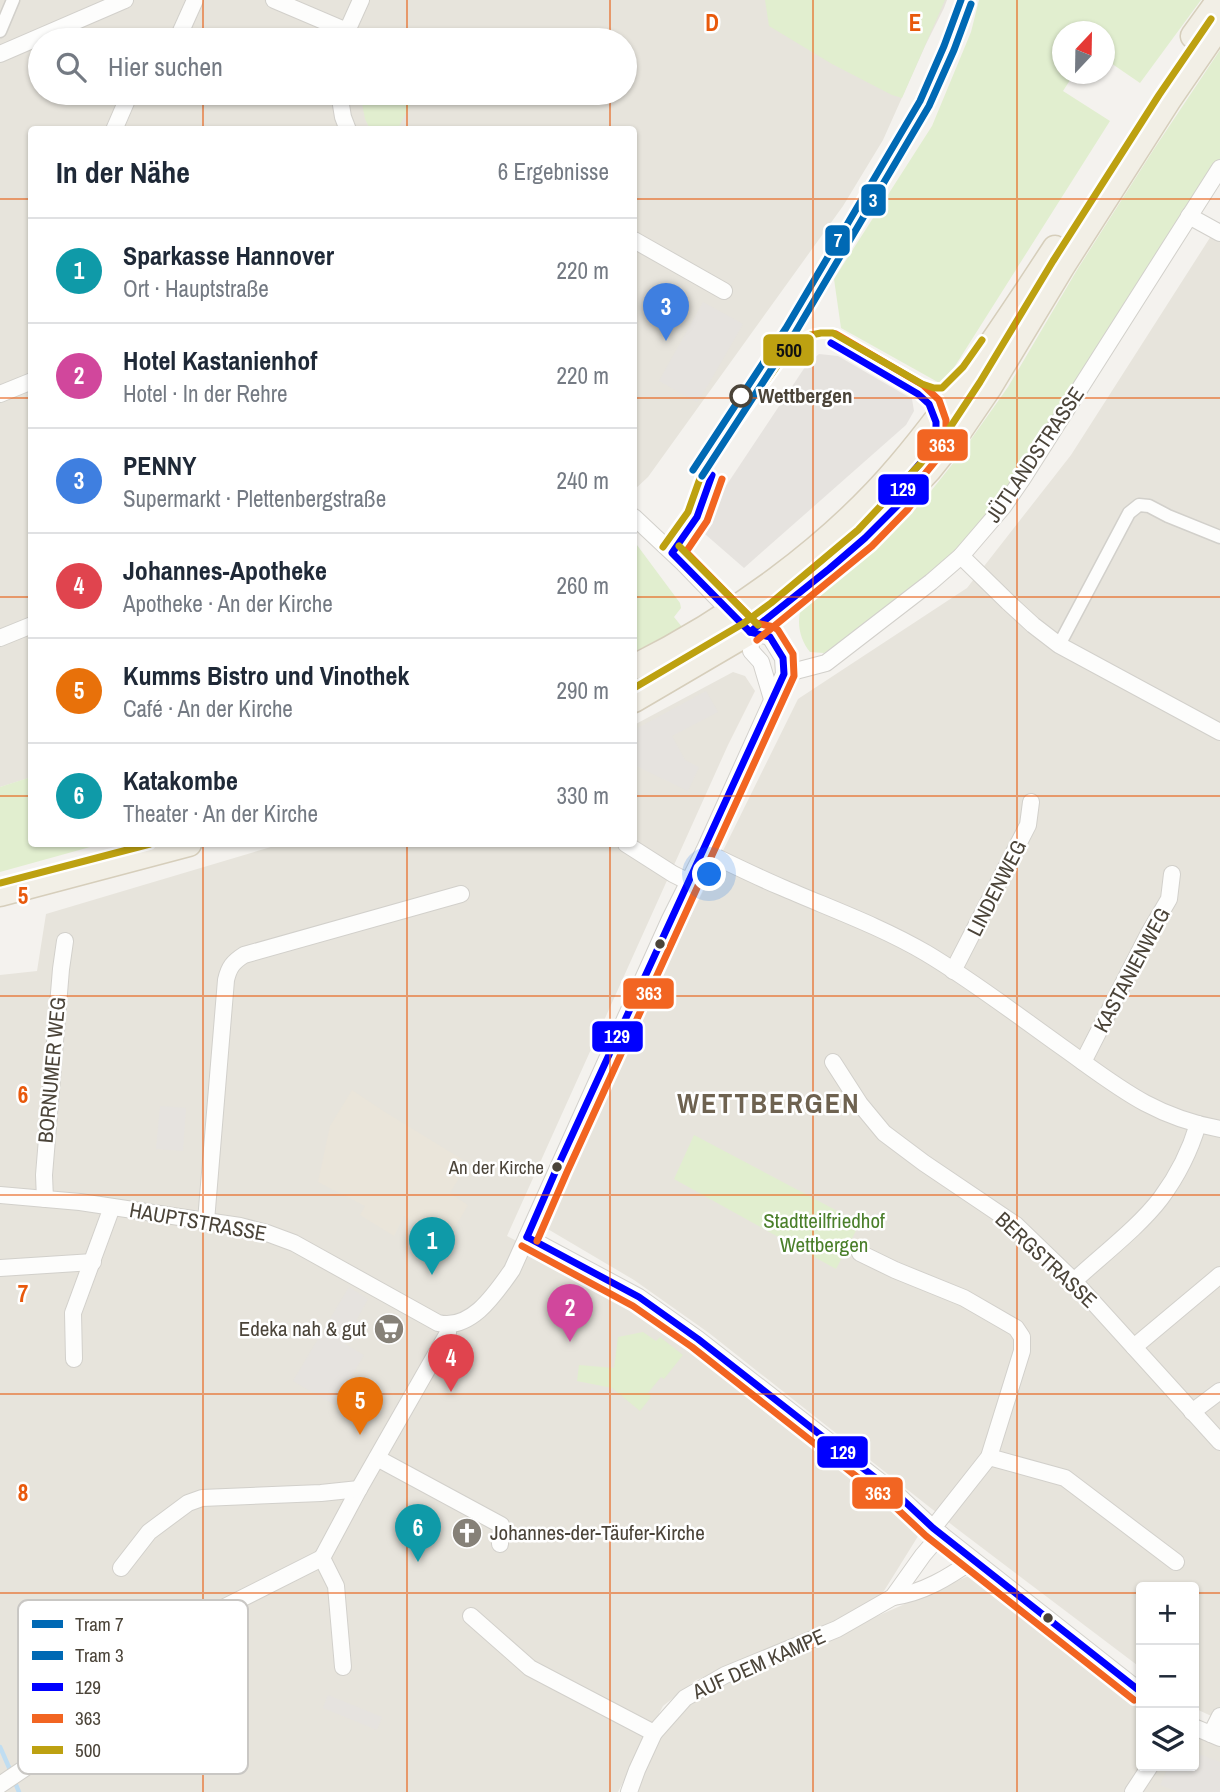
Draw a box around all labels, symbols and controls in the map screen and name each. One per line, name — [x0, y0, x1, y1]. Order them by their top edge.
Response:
text: D — [705, 7, 719, 38]
text: E — [909, 7, 921, 38]
north arrow — [1052, 21, 1115, 84]
search box — [28, 28, 637, 105]
icon: search — [52, 48, 90, 86]
text: Hier suchen — [108, 49, 223, 84]
text: In der Nähe — [56, 152, 190, 192]
text: 6 Ergebnisse — [498, 156, 609, 187]
line badge: 3 — [860, 183, 887, 217]
text: 3 — [869, 187, 878, 213]
line badge: 7 — [824, 224, 851, 257]
text: 7 — [834, 227, 843, 253]
text: Sparkasse Hannover — [123, 238, 334, 273]
text: 1 — [74, 255, 84, 286]
text: 220 m — [557, 255, 609, 286]
text: Ort · Hauptstraße — [123, 273, 269, 304]
pin: 3 — [643, 283, 689, 341]
line badge: 500 — [762, 333, 815, 367]
text: 500 — [776, 337, 802, 363]
text: Hotel Kastanienhof — [123, 343, 317, 378]
text: 2 — [74, 360, 84, 391]
text: 220 m — [557, 360, 609, 391]
text: Hotel · In der Rehre — [123, 378, 288, 409]
place label: Wettbergen — [758, 381, 852, 410]
street label: JÜTLANDSTRASSE — [978, 381, 1091, 528]
marker: Wettbergen — [730, 385, 752, 407]
line badge: 363 — [916, 428, 969, 462]
text: 363 — [929, 432, 955, 458]
text: PENNY — [123, 448, 196, 483]
text: 3 — [74, 465, 84, 496]
text: 240 m — [557, 465, 609, 496]
line badge: 129 — [877, 473, 930, 506]
text: 129 — [890, 476, 916, 502]
text: Supermarkt · Plettenbergstraße — [123, 483, 386, 514]
text: Johannes-Apotheke — [123, 553, 327, 588]
text: 4 — [74, 570, 84, 601]
text: 260 m — [557, 570, 609, 601]
text: Apotheke · An der Kirche — [123, 588, 333, 619]
text: Kumms Bistro und Vinothek — [123, 658, 409, 693]
text: 5 — [74, 675, 84, 706]
text: 290 m — [557, 675, 609, 706]
text: Café · An der Kirche — [123, 693, 293, 724]
text: Katakombe — [123, 763, 238, 798]
text: 6 — [74, 780, 84, 811]
text: 330 m — [557, 780, 609, 811]
text: Theater · An der Kirche — [123, 798, 318, 829]
street label: LINDENWEG — [960, 835, 1033, 941]
your location — [692, 857, 726, 891]
text: 5 — [18, 880, 28, 911]
street label: KASTANIENWEG — [1086, 902, 1177, 1037]
unlabelled marker — [653, 937, 667, 951]
line badge: 363 — [622, 977, 675, 1010]
text: 363 — [636, 980, 662, 1006]
street label: BORNUMER WEG — [31, 996, 72, 1144]
line badge: 129 — [591, 1020, 644, 1053]
text: 129 — [604, 1023, 630, 1049]
text: 6 — [18, 1079, 28, 1110]
district label: WETTBERGEN — [677, 1084, 861, 1122]
place label: An der Kirche — [448, 1154, 544, 1180]
marker: An der Kirche — [550, 1160, 564, 1174]
street label: HAUPTSTRASSE — [127, 1195, 269, 1248]
street label: BERGSTRASSE — [989, 1205, 1103, 1314]
park label: Stadtteilfriedhof Wettbergen — [763, 1206, 885, 1259]
pin: 1 — [409, 1217, 455, 1275]
text: 7 — [18, 1278, 28, 1309]
pin: 2 — [547, 1284, 593, 1342]
supermarket icon: Edeka nah & gut — [372, 1312, 406, 1346]
place label: Edeka nah & gut — [239, 1314, 366, 1343]
pin: 4 — [428, 1334, 474, 1392]
pin: 5 — [337, 1377, 383, 1435]
line badge: 129 — [816, 1435, 869, 1469]
text: 129 — [830, 1439, 856, 1465]
line badge: 363 — [851, 1476, 904, 1510]
text: 8 — [18, 1477, 28, 1508]
text: 363 — [865, 1480, 891, 1506]
pin: 6 — [395, 1504, 441, 1562]
church icon: Johannes-der-Täufer-Kirche — [450, 1516, 484, 1550]
place label: Johannes-der-Täufer-Kirche — [490, 1518, 705, 1547]
map controls — [1136, 1582, 1199, 1771]
button: + — [1136, 1582, 1199, 1645]
legend — [18, 1600, 248, 1774]
text: Tram 7 — [75, 1611, 124, 1637]
unlabelled marker — [1041, 1611, 1055, 1625]
street label: AUF DEM KAMPE — [687, 1621, 830, 1706]
text: Tram 3 — [75, 1642, 124, 1668]
button: − — [1136, 1645, 1199, 1708]
text: 129 — [75, 1674, 101, 1700]
text: 363 — [75, 1705, 101, 1731]
button: layers — [1136, 1708, 1199, 1771]
text: 500 — [75, 1737, 101, 1763]

